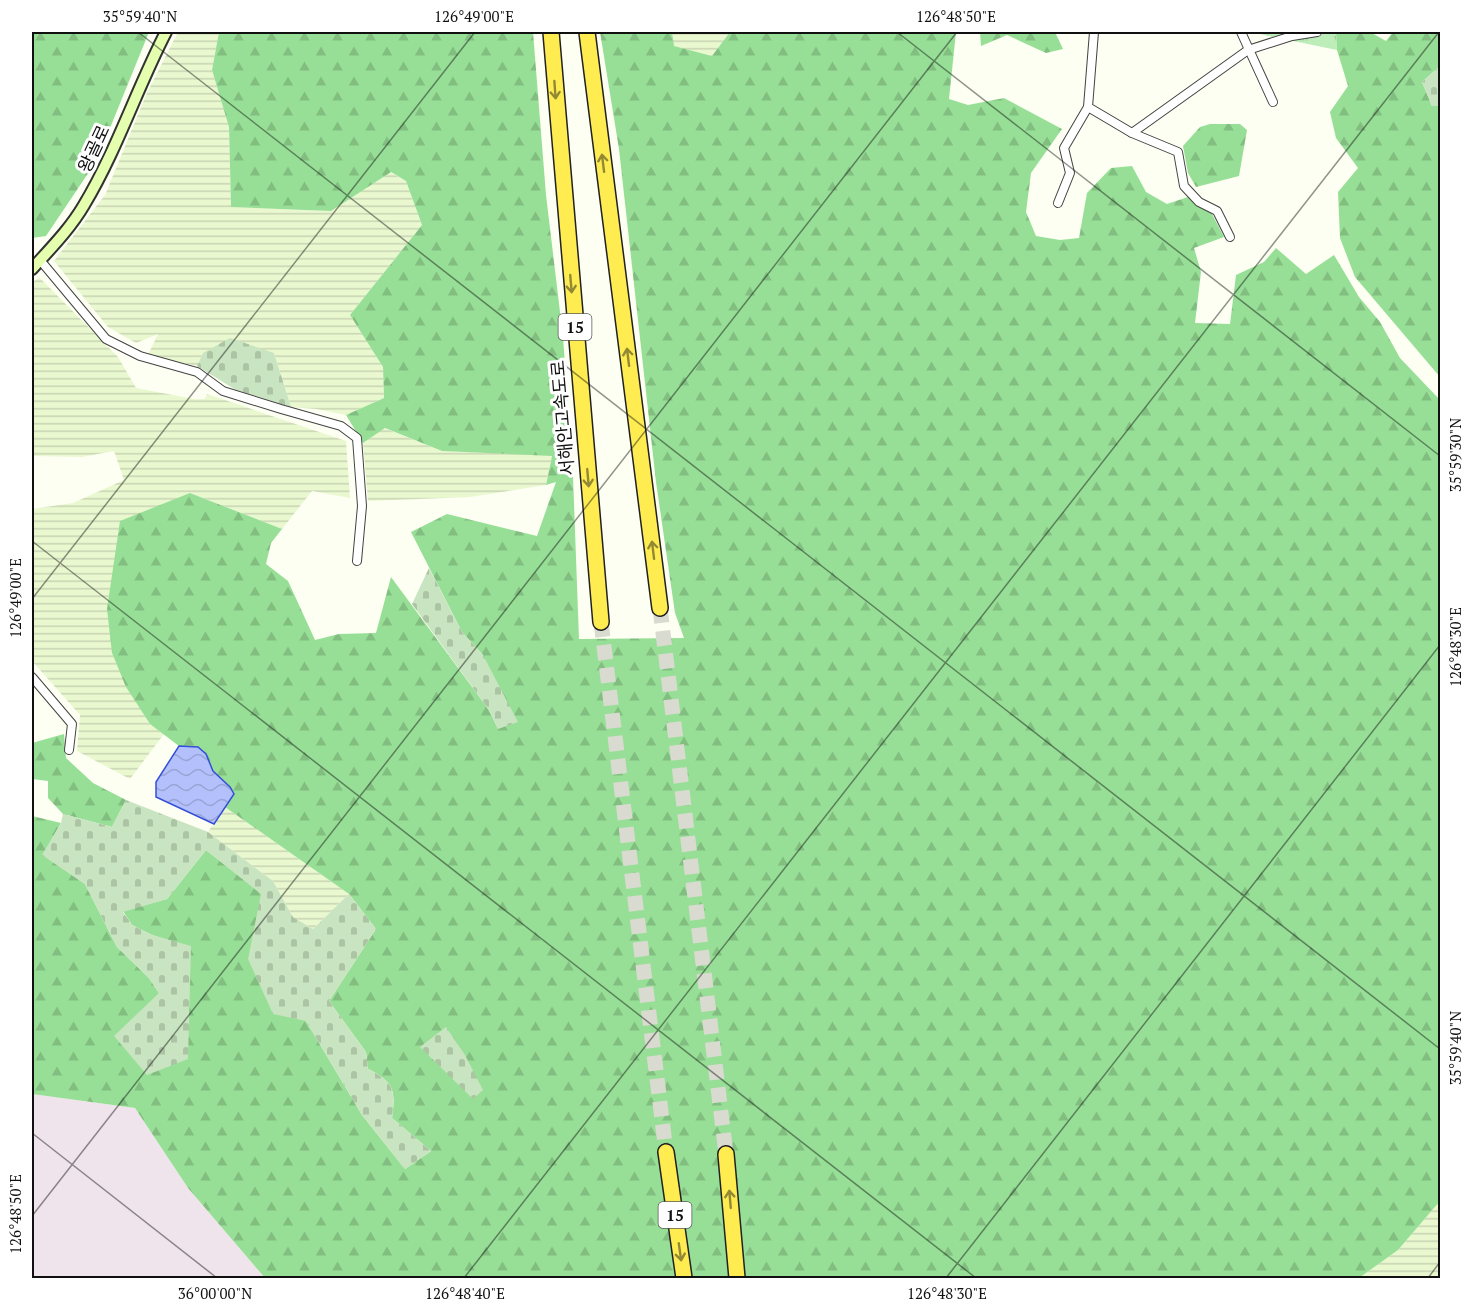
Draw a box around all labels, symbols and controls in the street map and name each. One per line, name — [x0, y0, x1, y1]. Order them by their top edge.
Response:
text: 35°59'40"N — [103, 6, 177, 26]
text: 126°49'00"E — [434, 6, 514, 26]
text: 126°48'50"E — [916, 6, 996, 26]
one-way arrow — [550, 79, 561, 99]
street label: 왕골로 — [72, 121, 114, 176]
one-way arrow — [597, 154, 608, 174]
one-way arrow — [566, 274, 577, 294]
road number: 15 — [558, 314, 592, 340]
one-way arrow — [622, 347, 633, 367]
street label: 서해안고속도로 — [545, 359, 579, 477]
text: 35°59'30"N — [1445, 418, 1465, 492]
one-way arrow — [583, 468, 594, 488]
one-way arrow — [647, 541, 658, 560]
text: 126°49'00"E — [5, 558, 25, 638]
text: 126°48'30"E — [1445, 607, 1465, 687]
text: 35°59'40"N — [1445, 1011, 1465, 1085]
text: 126°48'50"E — [5, 1174, 25, 1254]
one-way arrow — [724, 1190, 735, 1210]
road number: 15 — [658, 1202, 692, 1228]
one-way arrow — [675, 1241, 686, 1261]
text: 36°00'00"N — [178, 1283, 252, 1303]
text: 126°48'40"E — [425, 1283, 505, 1303]
text: 126°48'30"E — [907, 1283, 987, 1303]

